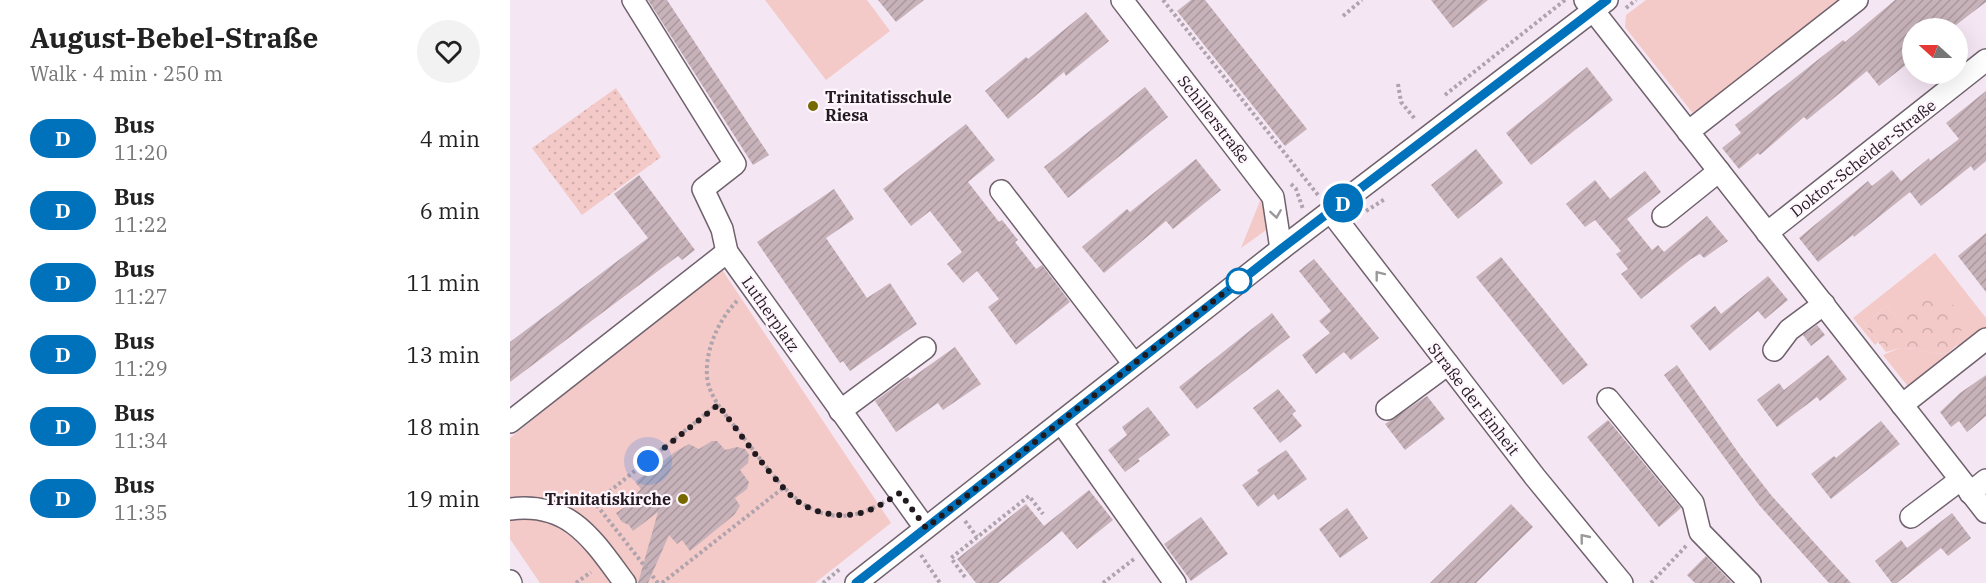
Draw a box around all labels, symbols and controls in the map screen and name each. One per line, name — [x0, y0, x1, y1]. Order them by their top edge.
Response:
north arrow — [1902, 18, 1968, 84]
map controls — [1902, 18, 1968, 84]
text: August-Bebel-Straße — [30, 19, 318, 56]
button: heart — [417, 20, 480, 83]
text: Walk · 4 min · 250 m — [30, 60, 223, 87]
street label: Schillerstraße — [1174, 71, 1254, 167]
place label: Trinitatisschule Riesa — [825, 87, 952, 125]
street label: Doktor-Scheider-Straße — [1786, 95, 1940, 221]
marker: Trinitatisschule Riesa — [806, 99, 820, 113]
text: Bus — [114, 110, 155, 139]
text: D — [55, 124, 71, 152]
text: 4 min — [420, 124, 480, 153]
text: 11:20 — [114, 139, 168, 166]
text: Bus — [114, 182, 155, 211]
line badge: D — [1324, 184, 1362, 222]
text: D — [1335, 189, 1351, 217]
text: D — [55, 196, 71, 224]
text: 6 min — [420, 196, 480, 225]
one-way arrow — [1269, 209, 1281, 219]
text: 11:22 — [114, 211, 168, 238]
text: Bus — [114, 254, 155, 283]
text: D — [55, 268, 71, 296]
text: 11 min — [407, 268, 480, 297]
unlabelled marker — [1226, 268, 1252, 294]
one-way arrow — [1376, 271, 1387, 282]
street label: Lutherplatz — [738, 272, 804, 356]
text: 11:27 — [114, 283, 168, 310]
text: Bus — [114, 326, 155, 355]
street label: Straße der Einheit — [1424, 339, 1524, 460]
text: D — [55, 340, 71, 368]
text: 13 min — [407, 340, 480, 369]
text: 11:29 — [114, 355, 168, 382]
text: Bus — [114, 398, 155, 427]
text: D — [55, 412, 71, 440]
text: 18 min — [407, 412, 480, 441]
text: 11:34 — [114, 427, 168, 454]
your location — [633, 446, 663, 476]
text: Bus — [114, 470, 155, 499]
text: D — [55, 484, 71, 512]
text: 19 min — [407, 484, 480, 513]
place label: Trinitatiskirche — [545, 489, 671, 509]
marker: Trinitatiskirche — [676, 492, 690, 506]
text: 11:35 — [114, 499, 168, 526]
one-way arrow — [1581, 534, 1592, 545]

